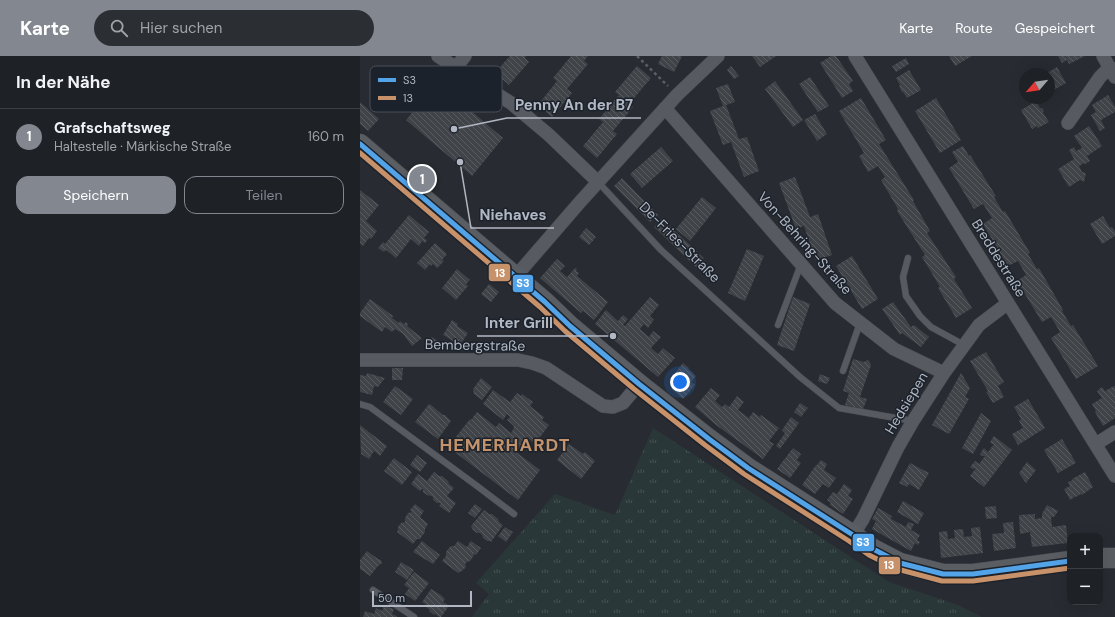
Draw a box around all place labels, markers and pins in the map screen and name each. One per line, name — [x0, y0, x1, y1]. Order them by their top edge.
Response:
callout: Penny An der B7 — [507, 91, 641, 118]
pin: 1 — [409, 164, 435, 194]
callout: Niehaves — [471, 201, 554, 228]
callout: Inter Grill — [477, 309, 561, 336]

